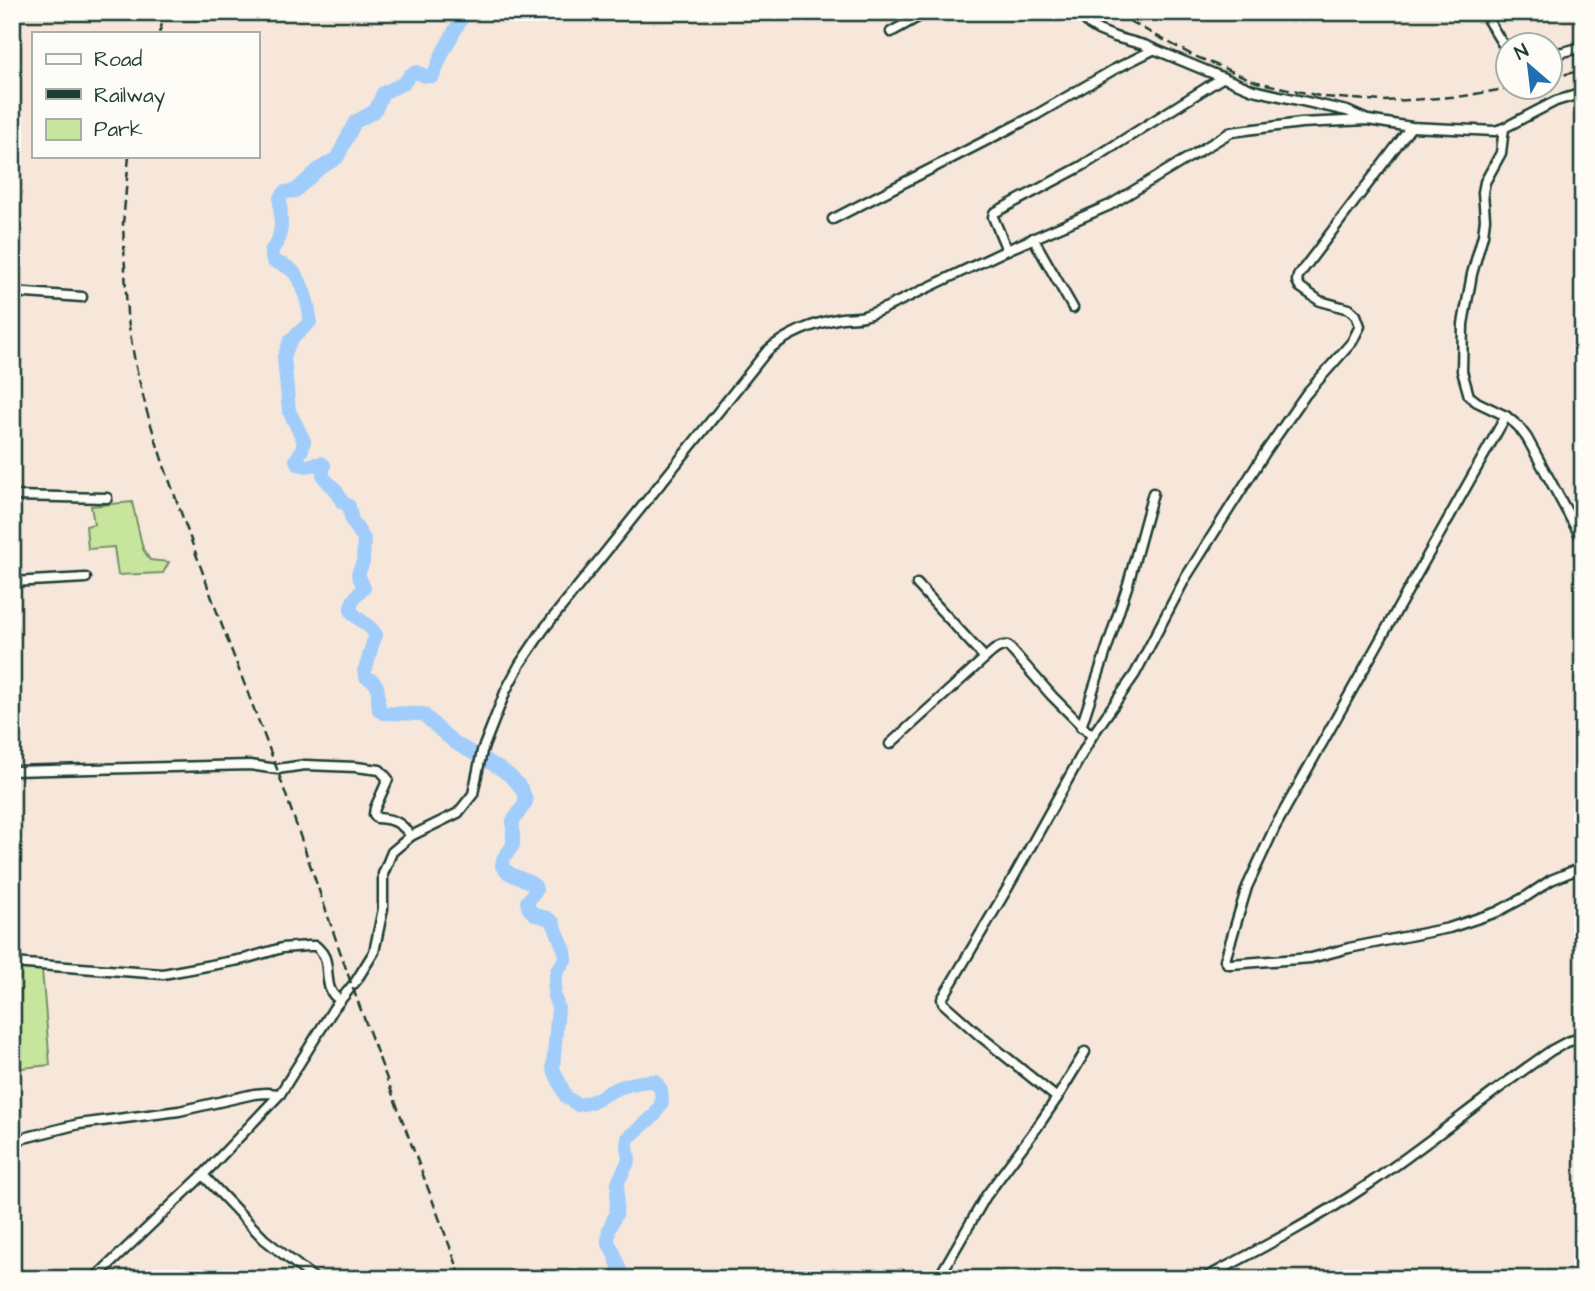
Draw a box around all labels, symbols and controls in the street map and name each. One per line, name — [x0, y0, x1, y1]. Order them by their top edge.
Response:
legend — [32, 32, 259, 158]
north arrow — [1494, 32, 1564, 102]
text: N — [1510, 38, 1533, 67]
text: Road — [94, 45, 142, 74]
text: Railway — [94, 81, 166, 112]
text: Park — [94, 115, 143, 144]

